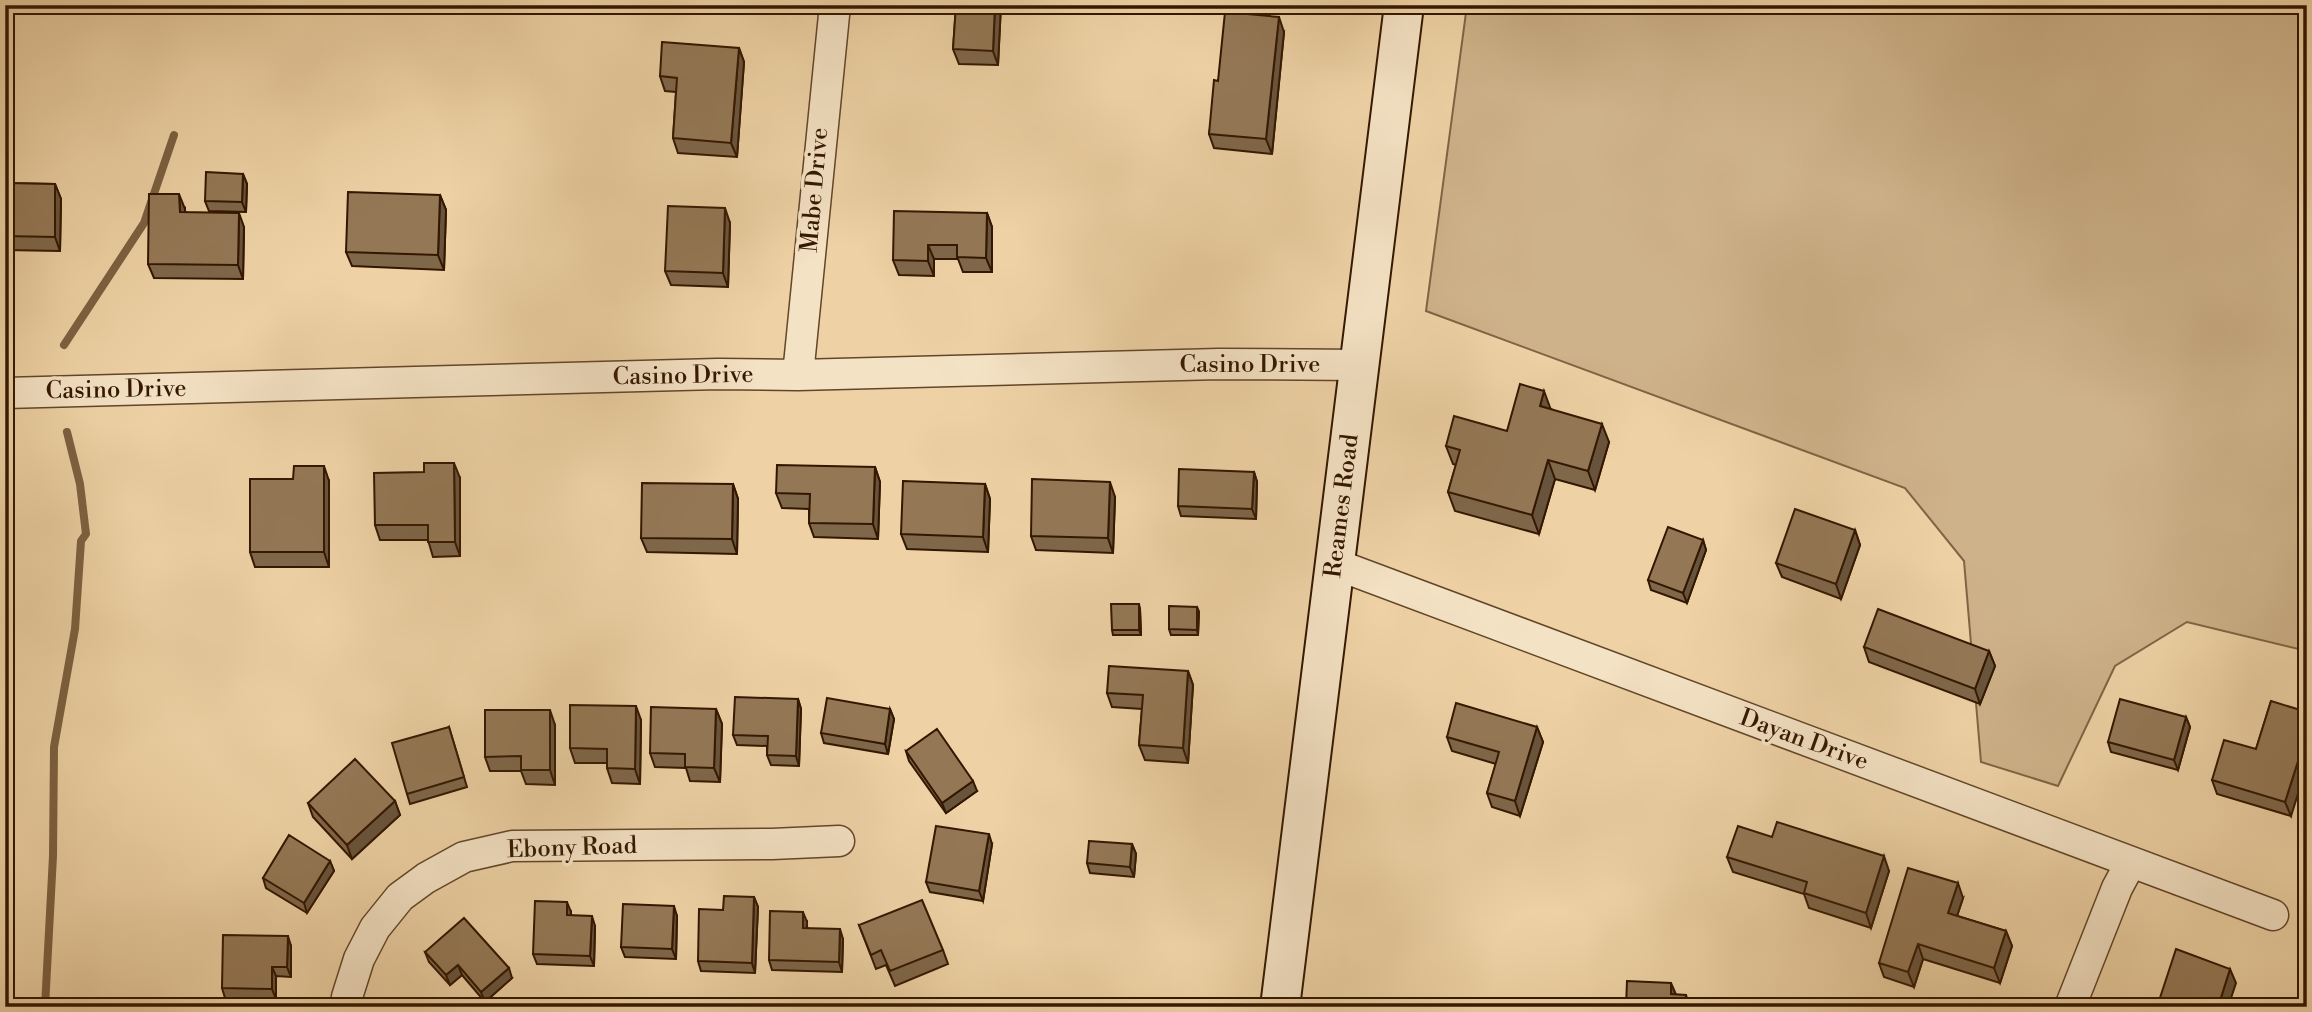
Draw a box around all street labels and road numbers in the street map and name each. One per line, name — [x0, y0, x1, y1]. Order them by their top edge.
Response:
street label: Mabe Drive — [795, 126, 835, 254]
street label: Casino Drive — [1180, 350, 1320, 380]
street label: Casino Drive — [612, 360, 754, 392]
street label: Casino Drive — [45, 374, 187, 406]
street label: Reames Road — [1318, 432, 1366, 580]
street label: Dayan Drive — [1736, 703, 1872, 777]
street label: Ebony Road — [506, 831, 638, 865]

